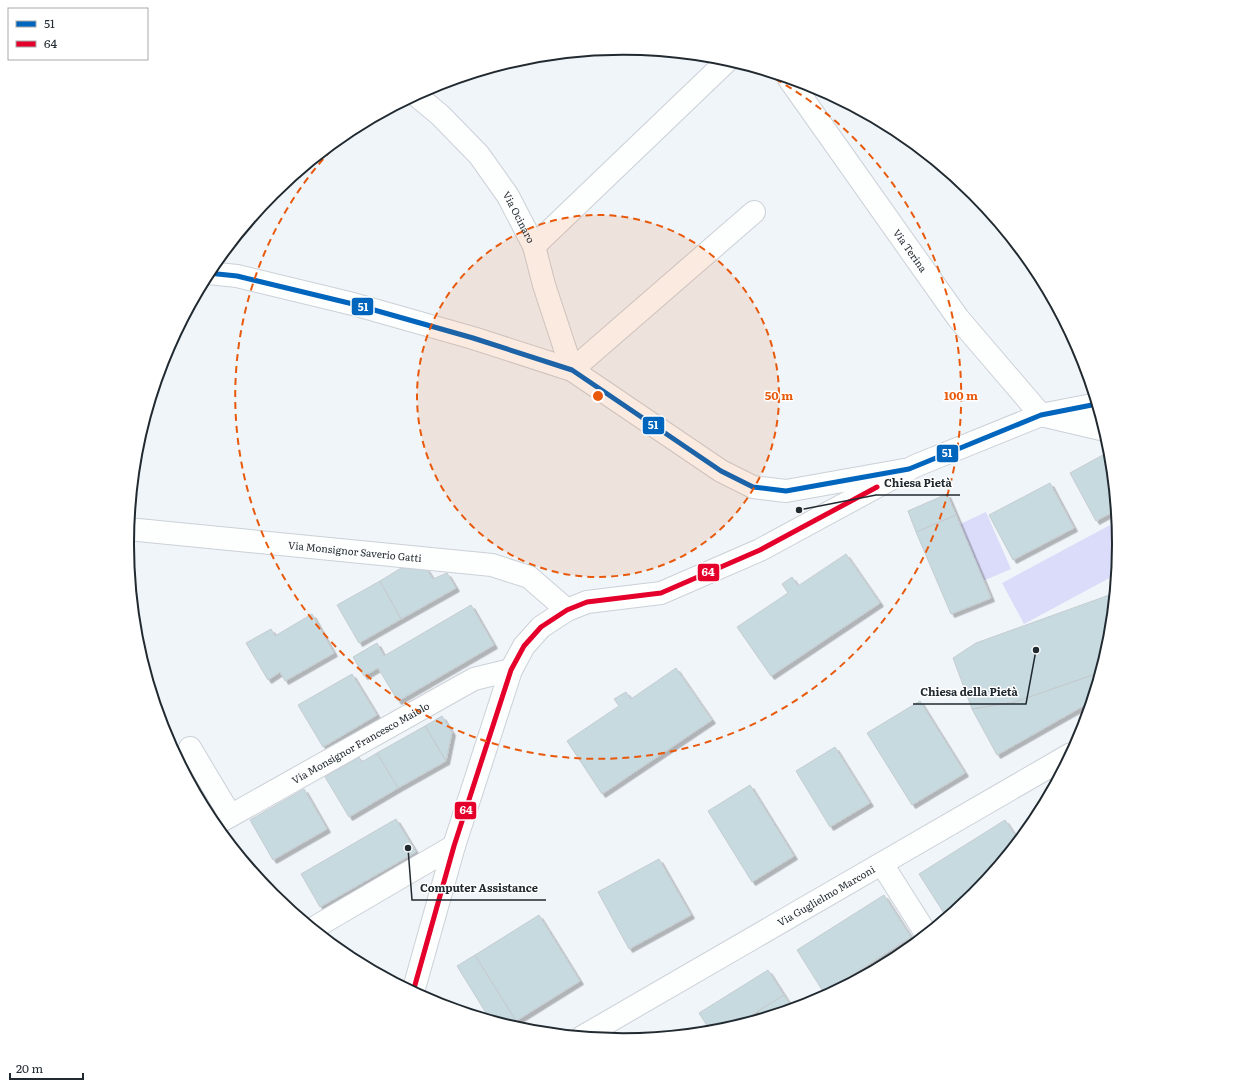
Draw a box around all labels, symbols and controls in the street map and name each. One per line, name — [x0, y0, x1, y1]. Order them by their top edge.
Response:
legend — [8, 8, 148, 60]
text: 51 — [44, 14, 55, 32]
text: 64 — [44, 34, 57, 52]
street label: Via Ocinaro — [500, 188, 539, 245]
street label: Via Terina — [890, 225, 932, 275]
line badge: 51 — [351, 297, 374, 316]
text: 51 — [358, 298, 369, 314]
text: 50 m — [765, 386, 793, 404]
text: 100 m — [944, 386, 978, 404]
centre of rings — [591, 389, 605, 403]
line badge: 51 — [642, 416, 665, 435]
text: 51 — [648, 416, 659, 432]
line badge: 51 — [936, 444, 959, 463]
text: 51 — [942, 444, 953, 460]
callout: Chiesa Pietà — [876, 472, 960, 495]
text: Chiesa Pietà — [884, 474, 953, 490]
street label: Via Monsignor Saverio Gatti — [287, 537, 423, 565]
line badge: 64 — [697, 563, 720, 582]
text: 64 — [701, 563, 715, 579]
callout: Chiesa della Pietà — [913, 681, 1026, 704]
text: Chiesa della Pietà — [920, 683, 1018, 699]
street label: Via Monsignor Francesco Maiolo — [289, 698, 432, 787]
line badge: 64 — [454, 801, 477, 820]
text: 64 — [459, 801, 473, 817]
street label: Via Guglielmo Marconi — [774, 861, 878, 929]
callout: Computer Assistance — [412, 877, 546, 900]
text: Computer Assistance — [420, 879, 538, 895]
scale bar — [10, 1055, 83, 1081]
text: 20 m — [16, 1059, 43, 1077]

